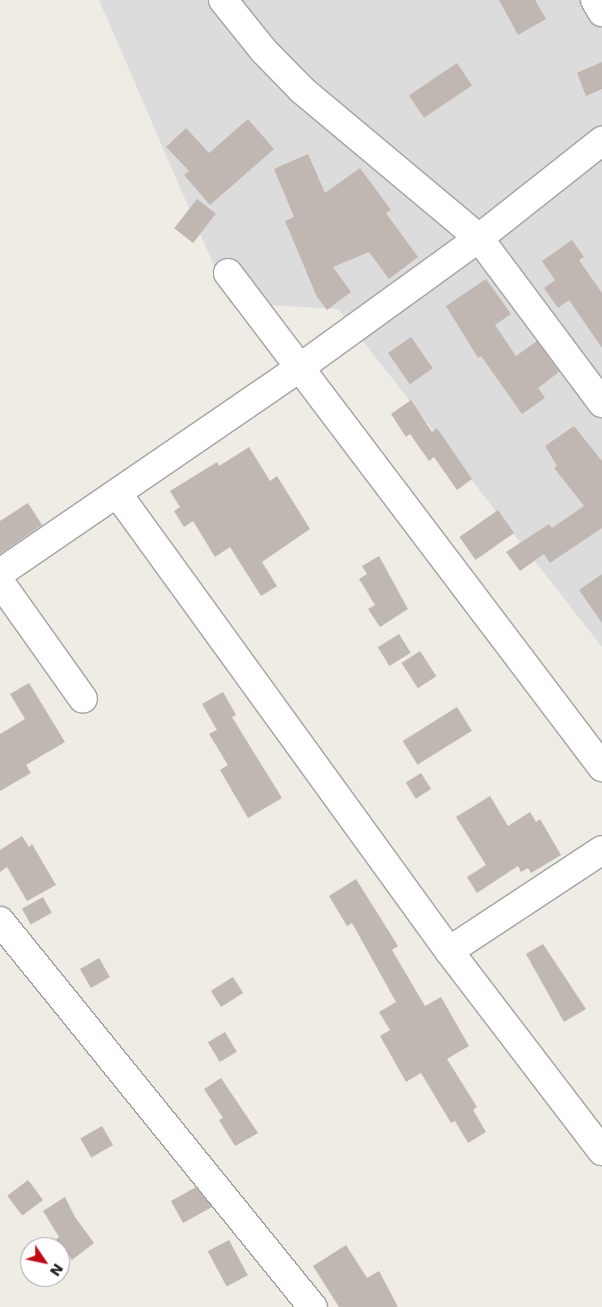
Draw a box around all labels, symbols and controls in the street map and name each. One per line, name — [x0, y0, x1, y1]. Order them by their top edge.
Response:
north arrow — [20, 1237, 70, 1287]
text: N — [47, 1260, 67, 1279]

